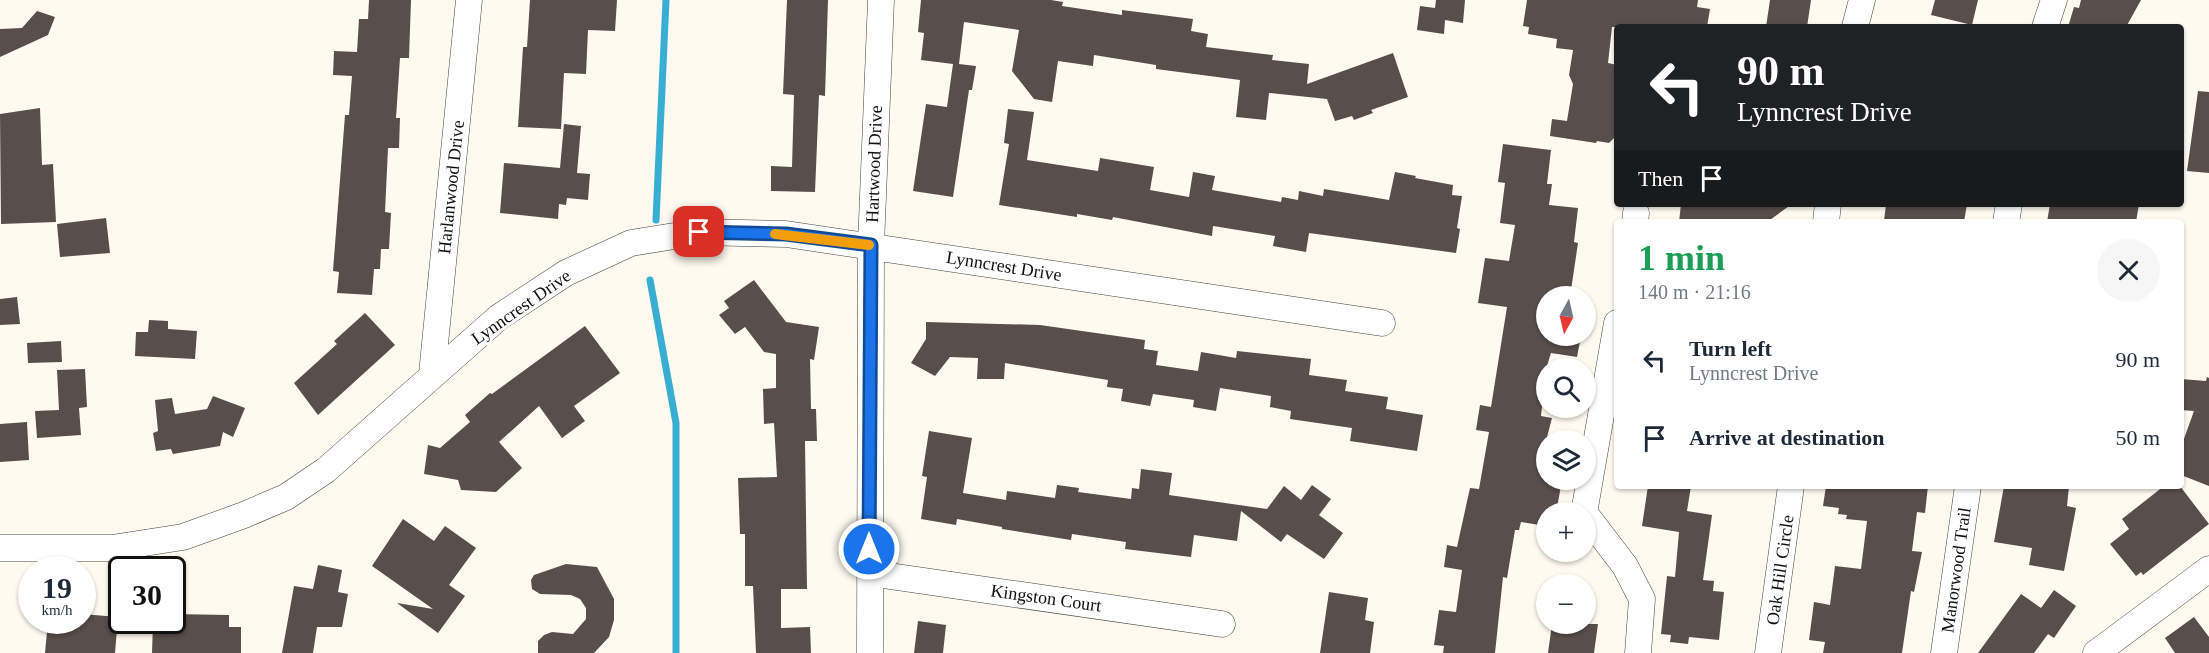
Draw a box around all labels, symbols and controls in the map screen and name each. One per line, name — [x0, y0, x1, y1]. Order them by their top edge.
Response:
icon: left — [1638, 48, 1716, 126]
text: 90 m — [1737, 48, 1825, 94]
text: Lynncrest Drive — [1737, 97, 1912, 127]
street label: Hartwood Drive — [862, 105, 886, 223]
street label: Harlanwood Drive — [434, 119, 468, 255]
icon: arrive — [1695, 162, 1728, 195]
text: Then — [1638, 166, 1683, 191]
pin — [673, 206, 724, 257]
icon: arrive — [682, 215, 715, 248]
text: 1 min — [1638, 238, 1725, 278]
button: close — [2097, 239, 2160, 302]
street label: Lynncrest Drive — [945, 247, 1063, 285]
street label: Lynncrest Drive — [468, 265, 574, 349]
text: 140 m · 21:16 — [1638, 281, 1751, 303]
north arrow — [1536, 286, 1596, 346]
map controls — [1536, 286, 1596, 634]
text: Turn left — [1689, 336, 1772, 361]
icon: left — [1638, 344, 1671, 377]
text: 90 m — [2115, 347, 2160, 372]
button: search — [1536, 358, 1596, 418]
text: Lynncrest Drive — [1689, 362, 1818, 384]
icon: arrive — [1638, 422, 1671, 455]
text: Arrive at destination — [1689, 425, 1885, 450]
text: 50 m — [2115, 425, 2160, 450]
button: layers — [1536, 430, 1596, 490]
button: + — [1536, 502, 1596, 562]
street label: Manorwood Trail — [1937, 506, 1975, 634]
street label: Oak Hill Circle — [1762, 514, 1798, 626]
position arrow — [837, 517, 901, 581]
speed limit sign: 30 — [108, 556, 186, 634]
text: 19 — [42, 571, 72, 604]
button: − — [1536, 574, 1596, 634]
street label: Kingston Court — [989, 580, 1103, 616]
text: km/h — [42, 602, 72, 618]

